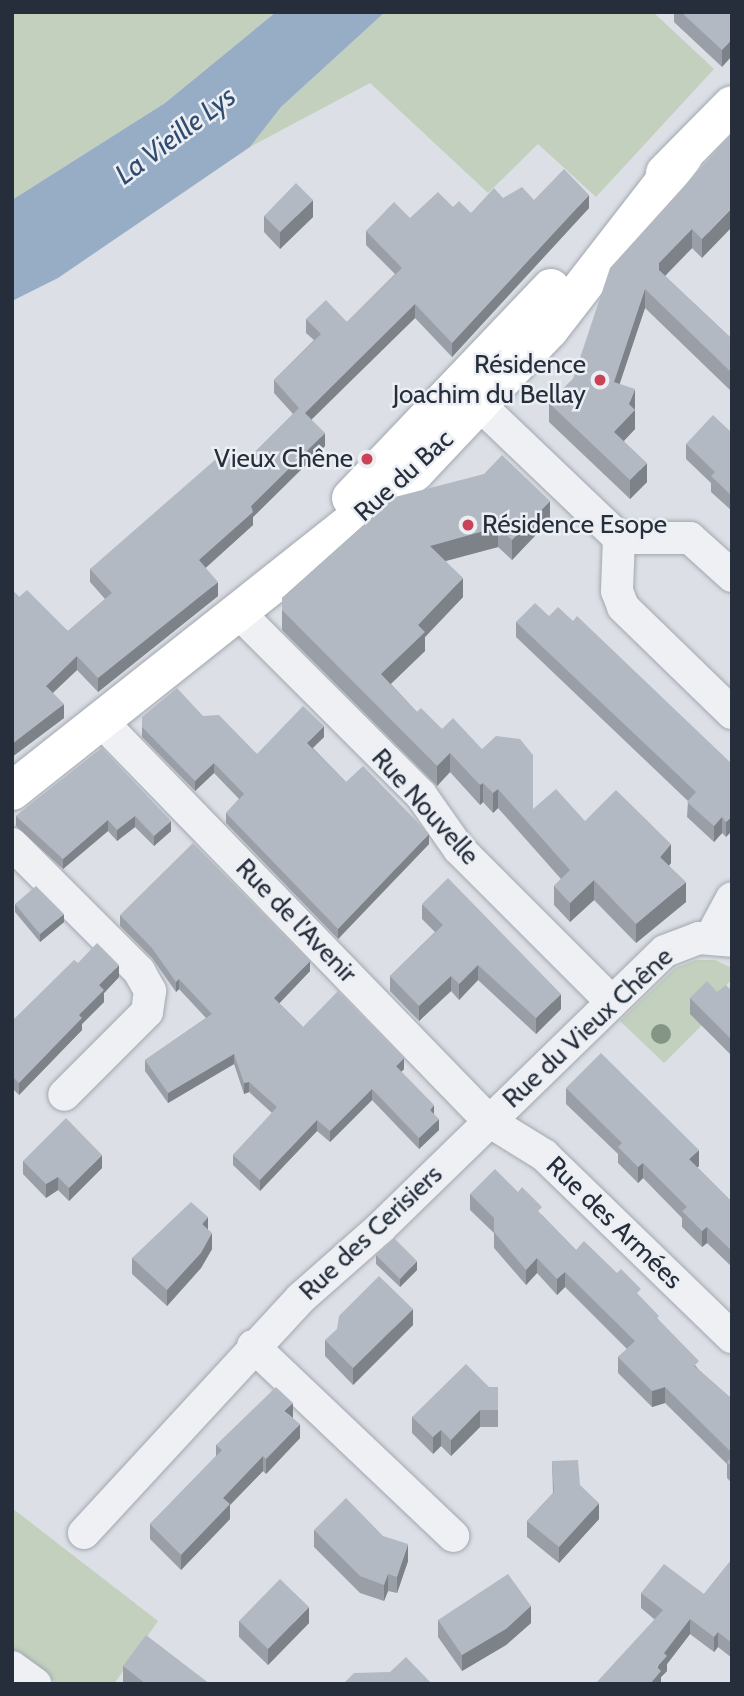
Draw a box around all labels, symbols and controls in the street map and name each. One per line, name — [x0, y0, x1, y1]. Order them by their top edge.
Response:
water label: La Vieille Lys — [108, 79, 242, 191]
place label: Résidence Joachim du Bellay — [393, 349, 586, 410]
marker: Résidence Joachim du Bellay — [592, 372, 608, 388]
street label: Rue du Bac — [348, 424, 460, 528]
place label: Vieux Chêne — [214, 443, 353, 475]
marker: Vieux Chêne — [359, 451, 375, 467]
place label: Résidence Esope — [482, 509, 667, 541]
marker: Résidence Esope — [460, 517, 476, 533]
street label: Rue Nouvelle — [365, 743, 485, 871]
street label: Rue de l'Avenir — [229, 853, 363, 989]
street label: Rue du Vieux Chêne — [497, 941, 679, 1115]
street label: Rue des Armées — [540, 1150, 688, 1296]
street label: Rue des Cerisiers — [293, 1159, 449, 1307]

